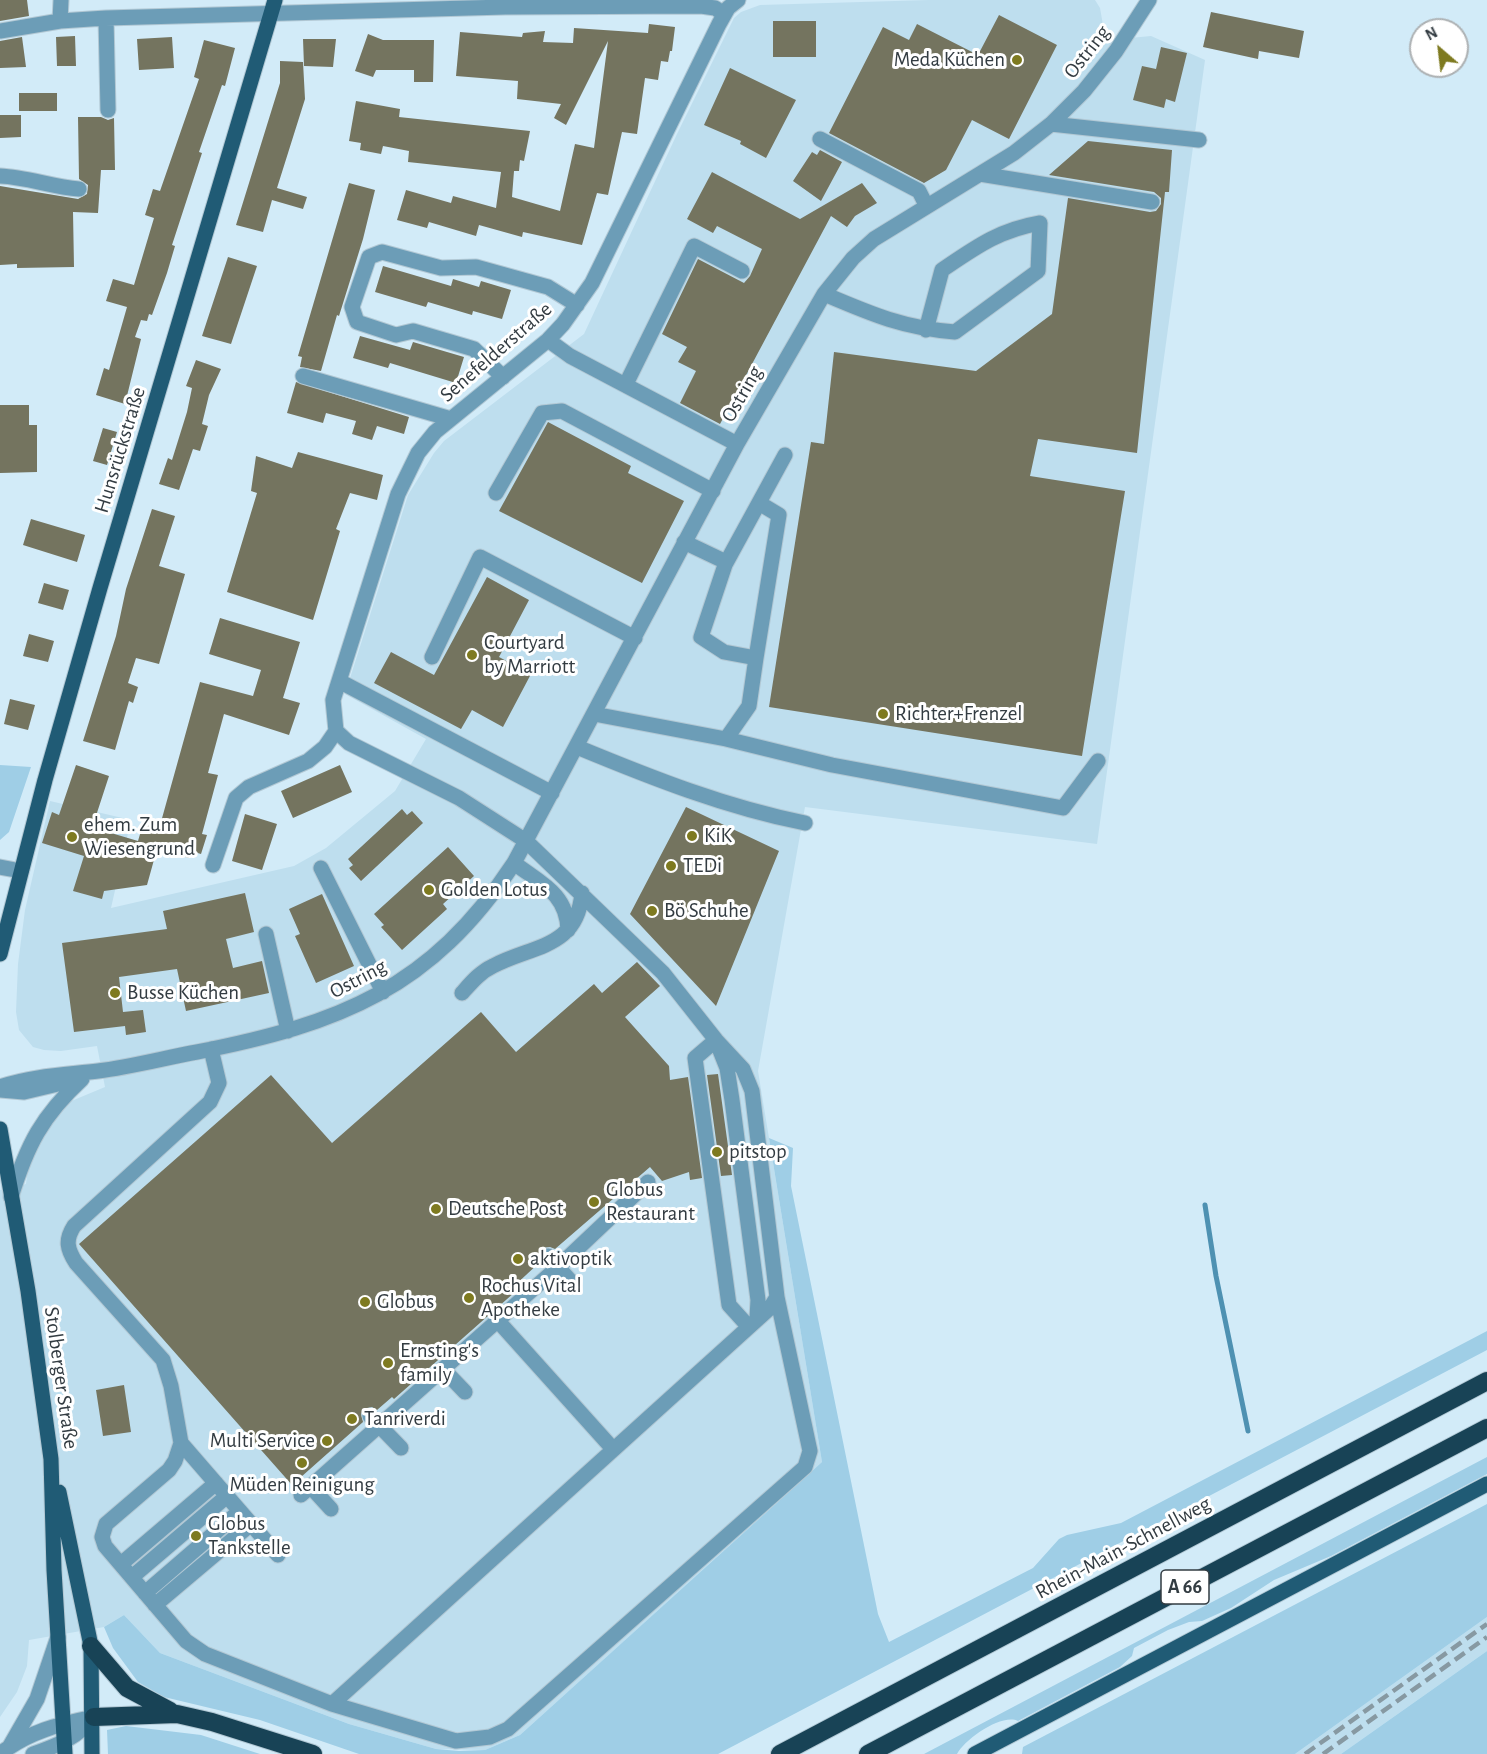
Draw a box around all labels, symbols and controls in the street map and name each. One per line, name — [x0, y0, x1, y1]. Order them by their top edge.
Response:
north arrow — [1409, 18, 1469, 78]
street label: Ostring — [1058, 20, 1116, 84]
text: N — [1423, 24, 1440, 44]
place label: Meda Küchen — [894, 47, 1005, 73]
marker: Meda Küchen — [1010, 53, 1024, 67]
street label: Senefelderstraße — [435, 297, 557, 407]
street label: Ostring — [716, 361, 768, 427]
street label: Hunsrückstraße — [89, 384, 151, 516]
place label: Courtyard by Marriott — [484, 630, 575, 680]
marker: Courtyard by Marriott — [465, 648, 479, 662]
place label: Richter+Frenzel — [895, 701, 1023, 727]
marker: Richter+Frenzel — [876, 707, 890, 721]
place label: ehem. Zum Wiesengrund — [84, 812, 195, 862]
place label: KiK — [704, 823, 732, 849]
marker: KiK — [685, 829, 699, 843]
marker: ehem. Zum Wiesengrund — [65, 830, 79, 844]
place label: TEDi — [683, 853, 722, 879]
marker: TEDi — [664, 859, 678, 873]
place label: Golden Lotus — [441, 877, 547, 903]
marker: Golden Lotus — [422, 883, 436, 897]
place label: Bö Schuhe — [664, 898, 749, 924]
marker: Bö Schuhe — [645, 904, 659, 918]
street label: Ostring — [325, 954, 391, 1004]
place label: Busse Küchen — [127, 980, 239, 1006]
marker: Busse Küchen — [108, 986, 122, 1000]
place label: pitstop — [729, 1139, 787, 1165]
marker: pitstop — [710, 1145, 724, 1159]
place label: Globus Restaurant — [606, 1177, 695, 1227]
marker: Globus Restaurant — [587, 1195, 601, 1209]
place label: Deutsche Post — [448, 1196, 563, 1222]
marker: Deutsche Post — [429, 1202, 443, 1216]
place label: aktivoptik — [530, 1246, 612, 1272]
marker: aktivoptik — [511, 1252, 525, 1266]
place label: Rochus Vital Apotheke — [481, 1273, 582, 1323]
place label: Globus — [377, 1289, 434, 1315]
marker: Rochus Vital Apotheke — [462, 1291, 476, 1305]
marker: Globus — [358, 1295, 372, 1309]
street label: Stolberger Straße — [39, 1305, 83, 1451]
place label: Ernsting's family — [400, 1338, 479, 1388]
marker: Ernsting's family — [381, 1356, 395, 1370]
place label: Tanriverdi — [364, 1406, 446, 1432]
marker: Tanriverdi — [345, 1412, 359, 1426]
place label: Multi Service — [210, 1428, 315, 1454]
marker: Multi Service — [320, 1434, 334, 1448]
marker: Müden Reinigung — [295, 1456, 309, 1470]
place label: Müden Reinigung — [229, 1472, 375, 1498]
street label: Rhein-Main-Schnellweg — [1031, 1491, 1215, 1605]
place label: Globus Tankstelle — [208, 1511, 291, 1561]
marker: Globus Tankstelle — [189, 1529, 203, 1543]
road number: A 66 — [1161, 1570, 1209, 1604]

